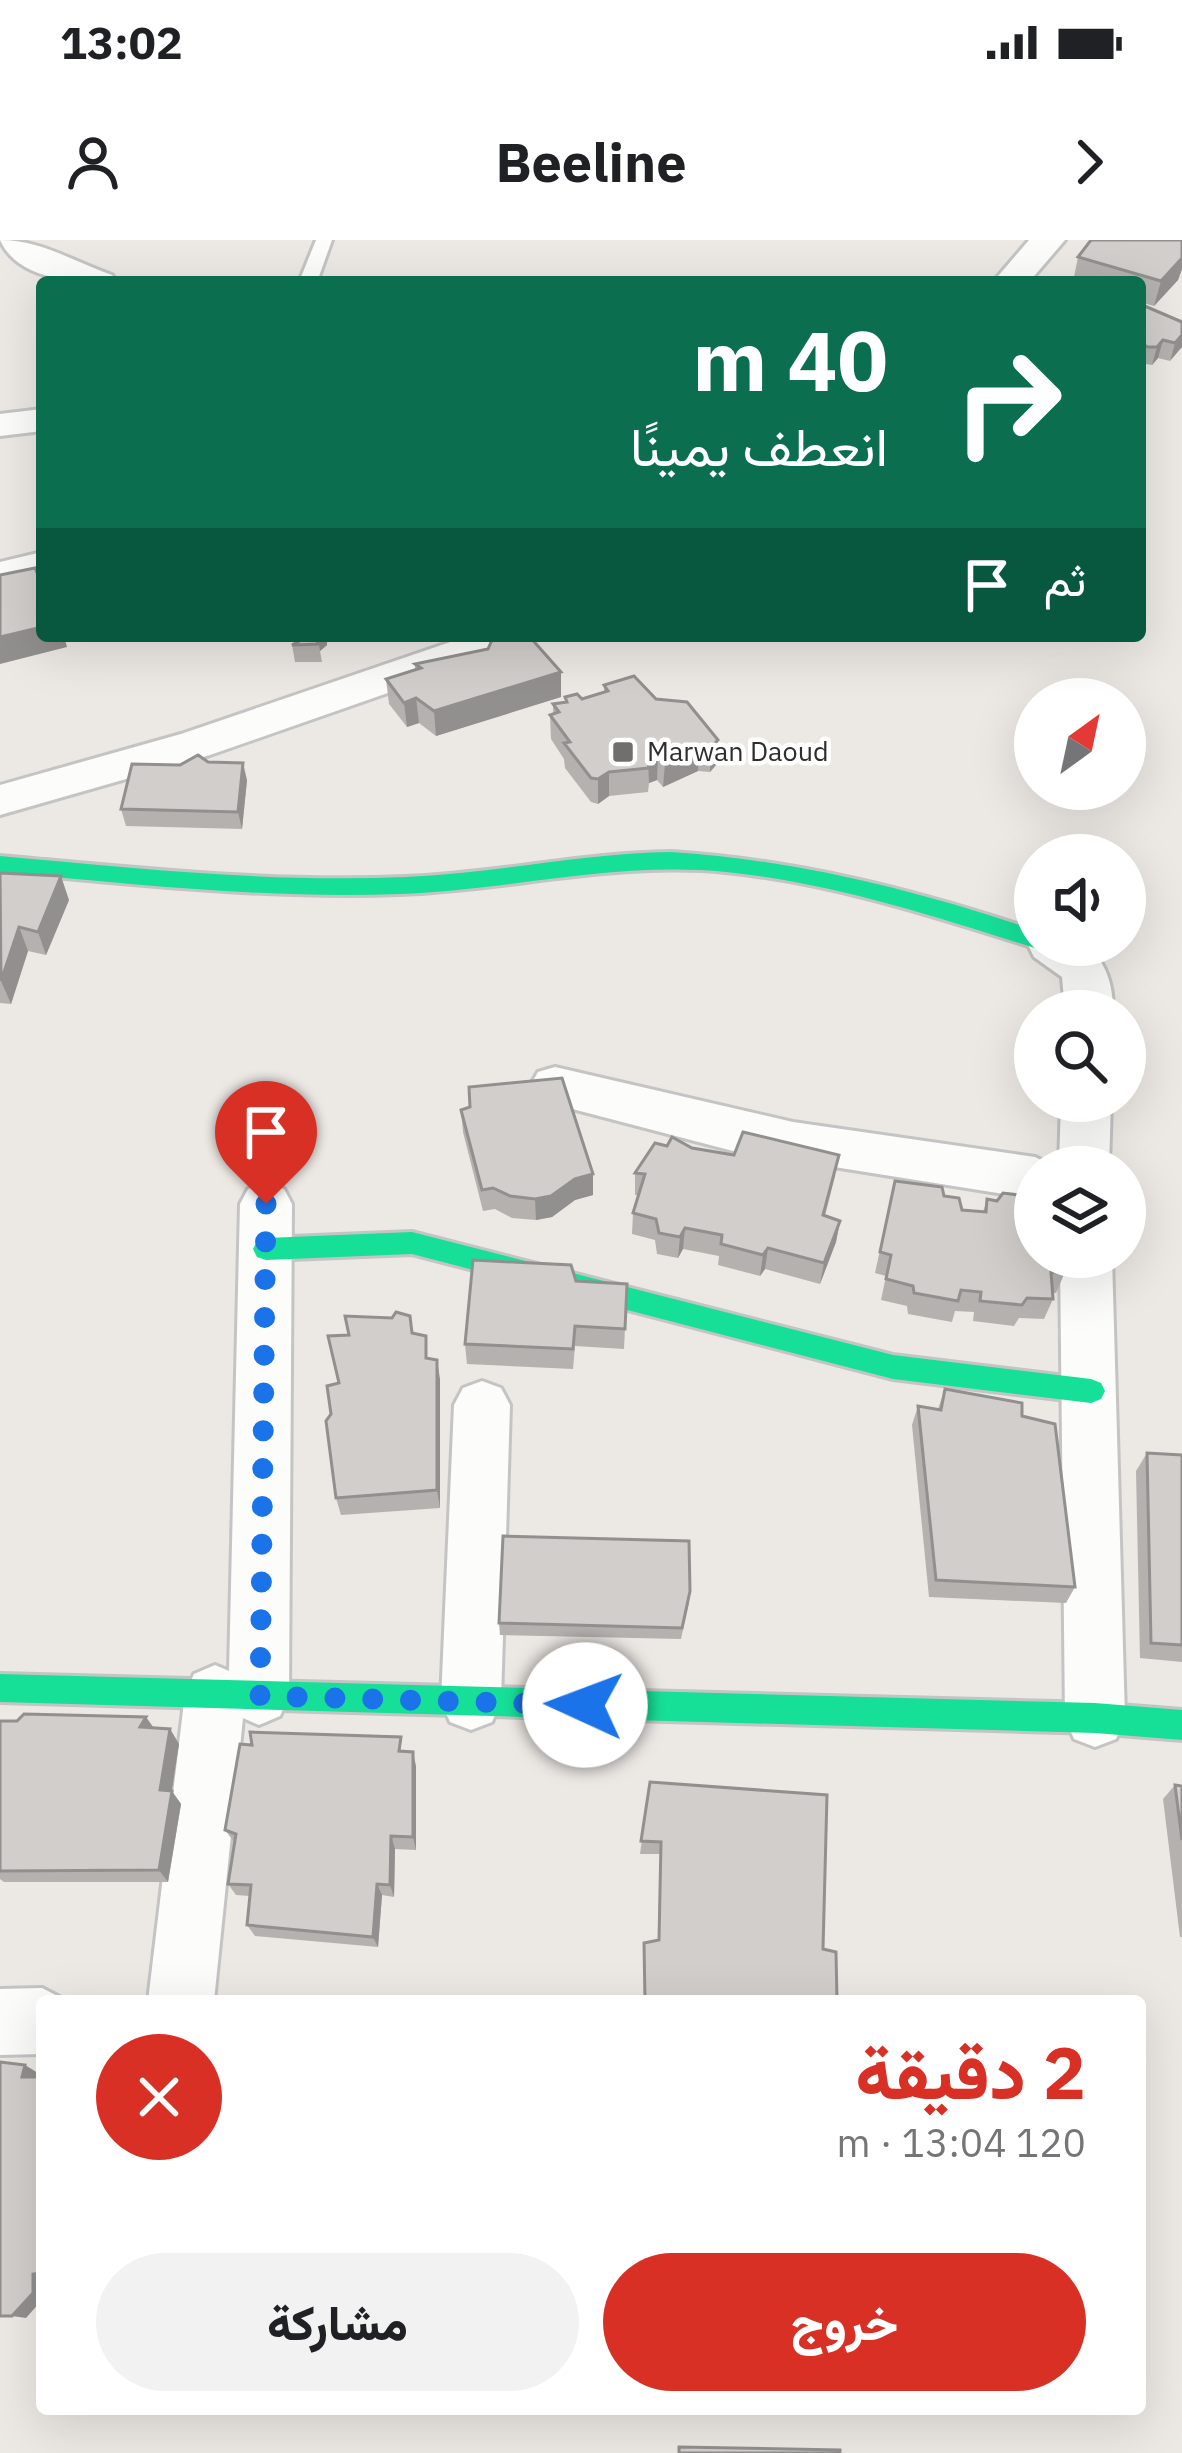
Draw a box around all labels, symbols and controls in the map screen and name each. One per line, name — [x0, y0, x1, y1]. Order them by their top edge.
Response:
text: 13:02 — [60, 13, 183, 71]
text: Beeline — [495, 127, 687, 197]
icon: person — [60, 129, 126, 195]
icon: forward — [1056, 129, 1122, 195]
text: 40 m — [692, 305, 888, 414]
icon: right — [930, 324, 1086, 480]
text: انعطف يمينًا — [630, 411, 888, 481]
text: ثم — [1044, 550, 1086, 608]
icon: arrive — [954, 552, 1020, 618]
north arrow — [1014, 678, 1146, 810]
map controls — [1014, 678, 1146, 1278]
place label: Marwan Daoud — [647, 733, 829, 768]
marker: Marwan Daoud — [610, 739, 636, 765]
button: sound — [1014, 834, 1146, 966]
button: search — [1014, 990, 1146, 1122]
pin — [215, 1081, 317, 1204]
icon: arrive — [233, 1099, 299, 1165]
button: layers — [1014, 1146, 1146, 1278]
position arrow — [522, 1642, 648, 1768]
text: 2 دقيقة — [855, 2025, 1086, 2119]
button: close — [96, 2034, 222, 2160]
text: 120 m · 13:04 — [836, 2117, 1086, 2168]
button: مشاركة — [96, 2253, 579, 2391]
button: خروج — [603, 2253, 1086, 2391]

